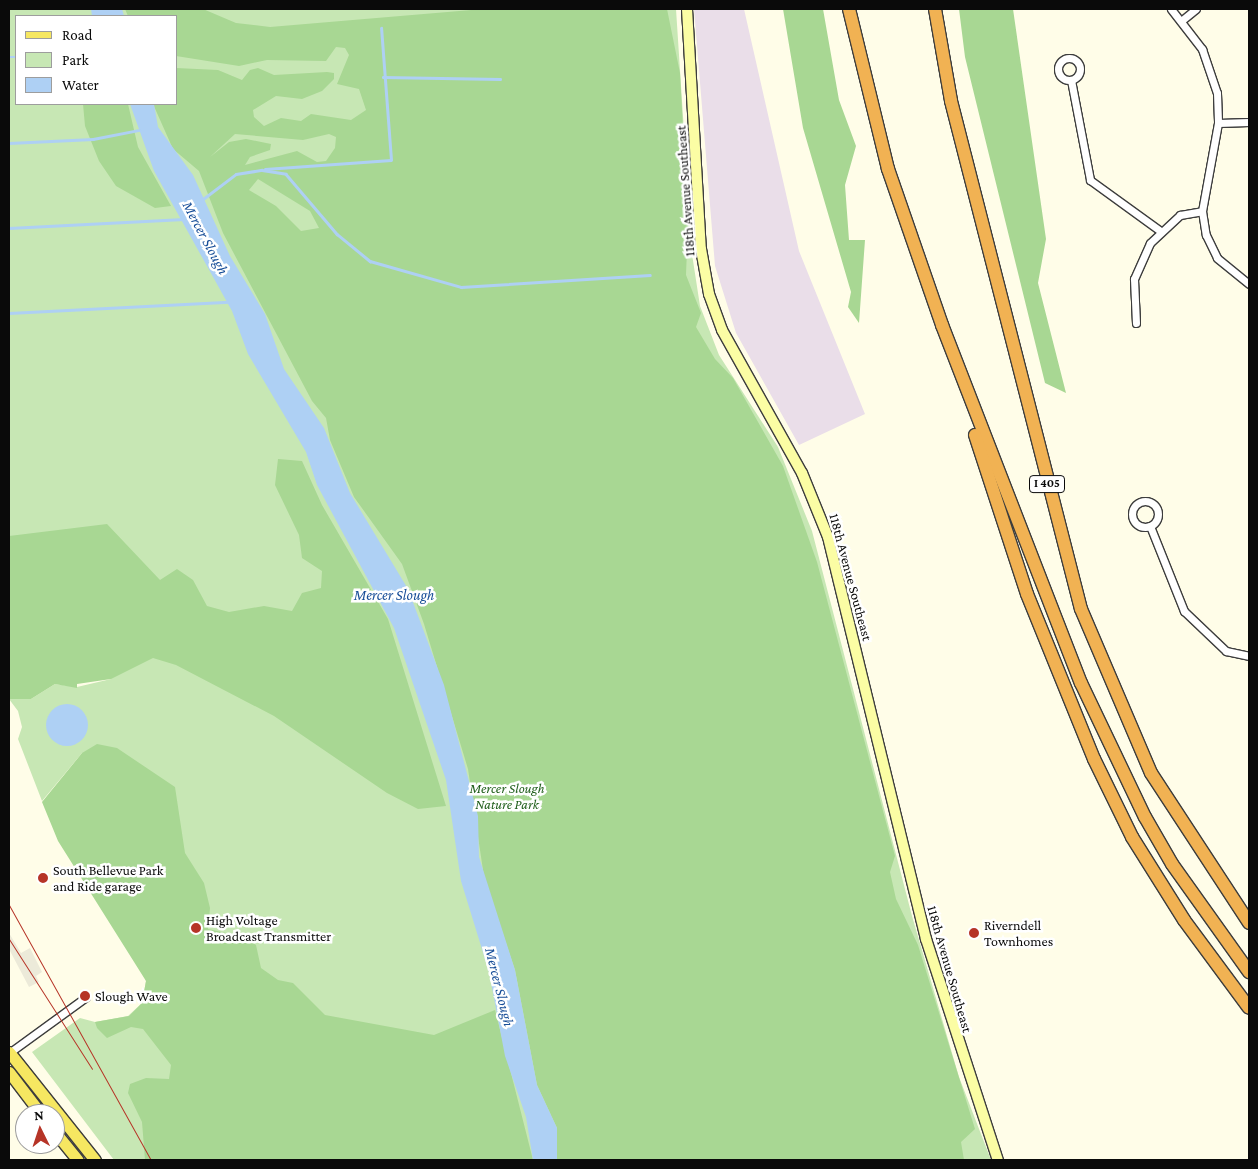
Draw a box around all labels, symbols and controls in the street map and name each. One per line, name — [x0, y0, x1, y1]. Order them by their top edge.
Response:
legend — [15, 15, 178, 105]
text: Road — [62, 27, 92, 43]
text: Park — [62, 52, 89, 68]
text: Water — [62, 77, 99, 93]
street label: 118th Avenue Southeast — [672, 125, 698, 257]
water label: Mercer Slough — [178, 198, 232, 278]
road number: I 405 — [1028, 474, 1066, 494]
street label: 118th Avenue Southeast — [826, 511, 876, 643]
water label: Mercer Slough — [354, 587, 434, 605]
park label: Mercer Slough Nature Park — [469, 780, 545, 812]
place label: South Bellevue Park and Ride garage — [53, 862, 164, 894]
marker: South Bellevue Park and Ride garage — [37, 872, 49, 884]
street label: 118th Avenue Southeast — [924, 904, 976, 1034]
place label: High Voltage Broadcast Transmitter — [206, 912, 331, 944]
place label: Riverndell Townhomes — [984, 917, 1053, 950]
marker: High Voltage Broadcast Transmitter — [190, 922, 202, 934]
marker: Riverndell Townhomes — [968, 927, 980, 939]
water label: Mercer Slough — [481, 946, 517, 1028]
place label: Slough Wave — [95, 988, 168, 1004]
marker: Slough Wave — [79, 990, 91, 1002]
north arrow — [15, 1104, 65, 1154]
text: N — [34, 1107, 44, 1123]

